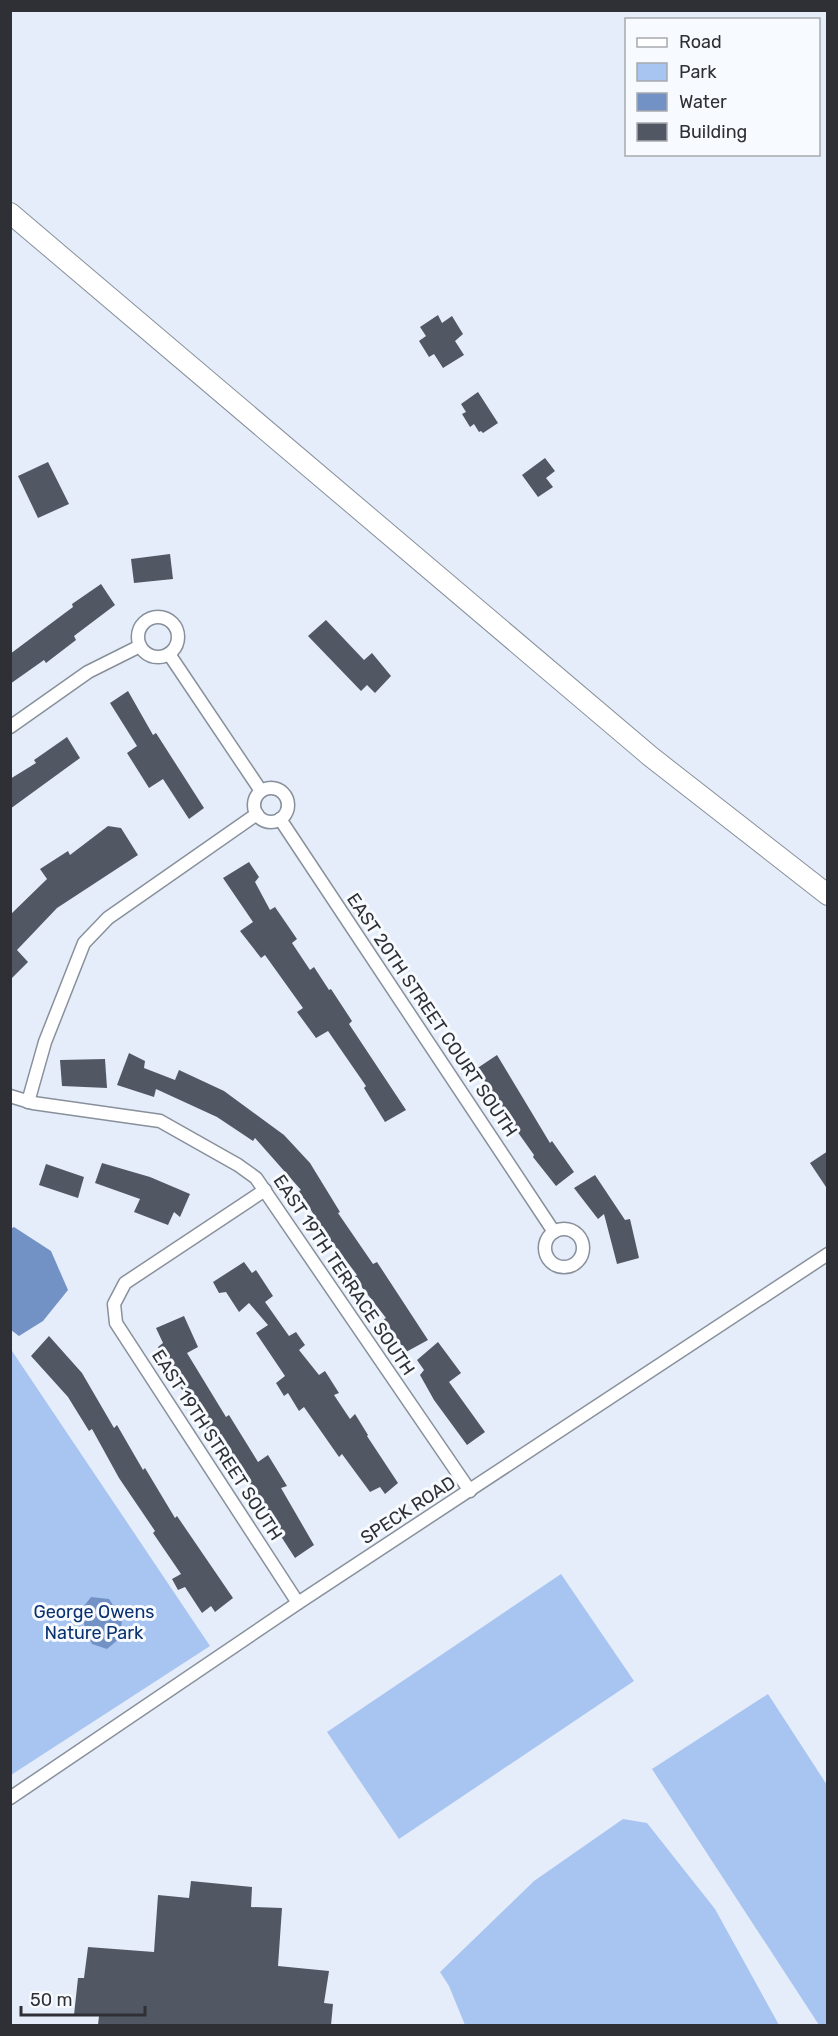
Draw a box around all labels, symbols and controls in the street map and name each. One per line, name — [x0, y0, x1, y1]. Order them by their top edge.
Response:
legend — [625, 18, 820, 156]
text: Road — [679, 31, 722, 53]
text: Park — [679, 61, 717, 83]
text: Water — [679, 91, 727, 113]
text: Building — [679, 121, 747, 143]
street label: EAST 20TH STREET COURT SOUTH — [342, 889, 522, 1141]
street label: EAST 19TH TERRACE SOUTH — [269, 1171, 419, 1379]
street label: EAST 19TH STREET SOUTH — [147, 1345, 287, 1545]
street label: SPECK ROAD — [356, 1471, 460, 1549]
park label: George Owens Nature Park — [33, 1601, 155, 1644]
scale bar — [21, 1979, 146, 2017]
text: 50 m — [30, 1989, 73, 2011]

